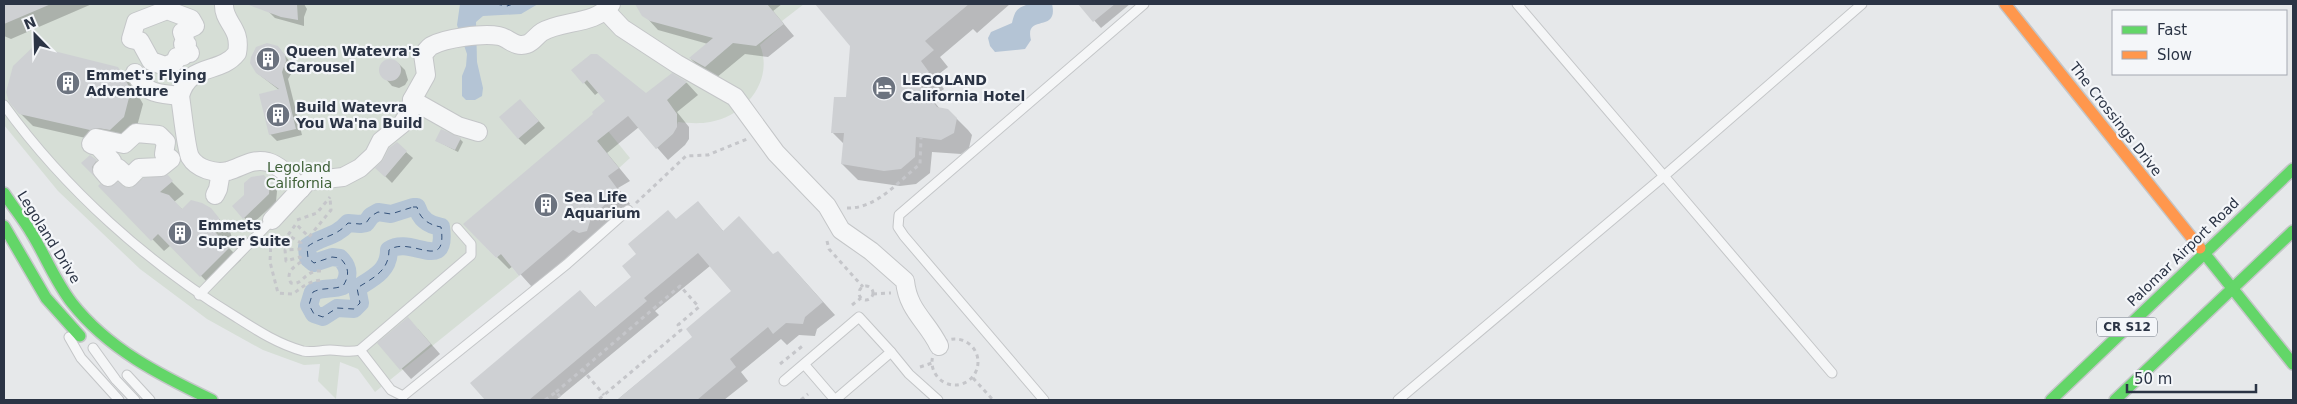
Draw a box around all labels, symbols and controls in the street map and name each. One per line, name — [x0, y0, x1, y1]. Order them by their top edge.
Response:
north arrow — [10, 10, 60, 60]
legend — [2112, 10, 2287, 75]
text: N — [21, 13, 38, 33]
text: Fast — [2157, 21, 2187, 39]
place label: Queen Watevra's Carousel — [286, 43, 420, 75]
building icon: Queen Watevra's Carousel — [255, 46, 281, 72]
text: Slow — [2157, 46, 2192, 64]
street label: The Crossings Drive — [2066, 58, 2165, 179]
place label: Emmet's Flying Adventure — [86, 67, 207, 99]
building icon: Emmet's Flying Adventure — [55, 70, 81, 96]
place label: LEGOLAND California Hotel — [902, 72, 1025, 104]
hotel icon: LEGOLAND California Hotel — [871, 75, 897, 101]
place label: Build Watevra You Wa'na Build — [295, 99, 423, 131]
building icon: Build Watevra You Wa'na Build — [265, 102, 291, 128]
park label: Legoland California — [266, 159, 332, 191]
street label: Legoland Drive — [14, 188, 84, 286]
place label: Sea Life Aquarium — [564, 189, 641, 221]
building icon: Sea Life Aquarium — [533, 192, 559, 218]
street label: Palomar Airport Road — [2124, 195, 2242, 309]
place label: Emmets Super Suite — [198, 217, 290, 249]
building icon: Emmets Super Suite — [167, 220, 193, 246]
road number: CR S12 — [2097, 318, 2157, 337]
scale bar — [2127, 362, 2256, 394]
text: 50 m — [2134, 370, 2172, 388]

